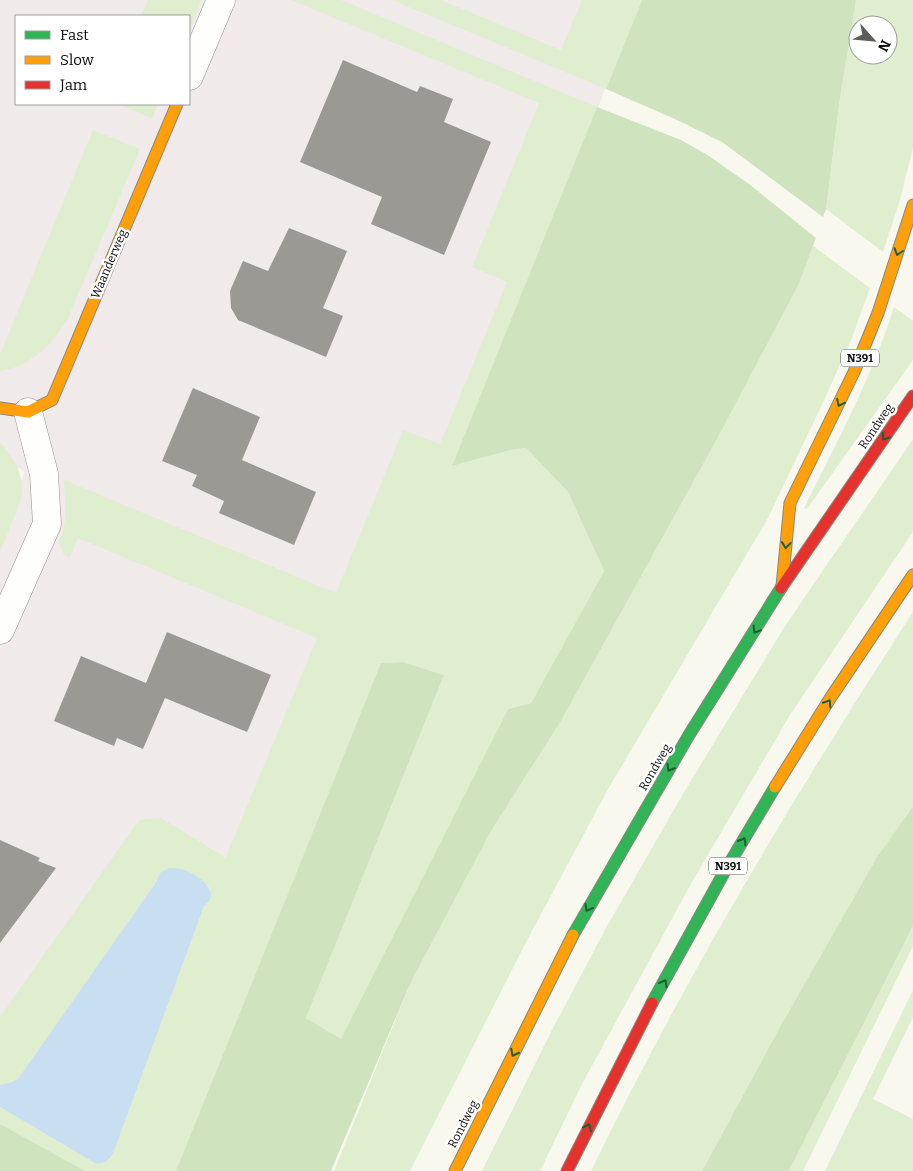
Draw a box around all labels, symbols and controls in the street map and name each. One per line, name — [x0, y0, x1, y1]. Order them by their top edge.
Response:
legend — [15, 15, 190, 105]
north arrow — [848, 15, 898, 65]
text: Fast — [60, 26, 89, 44]
text: N — [874, 37, 894, 55]
text: Slow — [60, 51, 95, 69]
text: Jam — [59, 76, 88, 94]
street label: Waanderweg — [88, 227, 130, 301]
one-way arrow — [894, 247, 904, 256]
road number: N391 — [841, 349, 879, 366]
one-way arrow — [835, 398, 846, 407]
street label: Rondweg — [856, 400, 896, 451]
one-way arrow — [882, 431, 891, 440]
one-way arrow — [781, 542, 792, 550]
one-way arrow — [752, 624, 762, 633]
one-way arrow — [821, 699, 831, 708]
street label: Rondweg — [636, 741, 674, 793]
one-way arrow — [667, 762, 677, 771]
one-way arrow — [736, 838, 746, 847]
road number: N391 — [709, 858, 747, 874]
one-way arrow — [584, 903, 594, 912]
one-way arrow — [658, 980, 668, 989]
one-way arrow — [510, 1048, 520, 1057]
street label: Rondweg — [445, 1098, 481, 1150]
one-way arrow — [582, 1123, 593, 1132]

